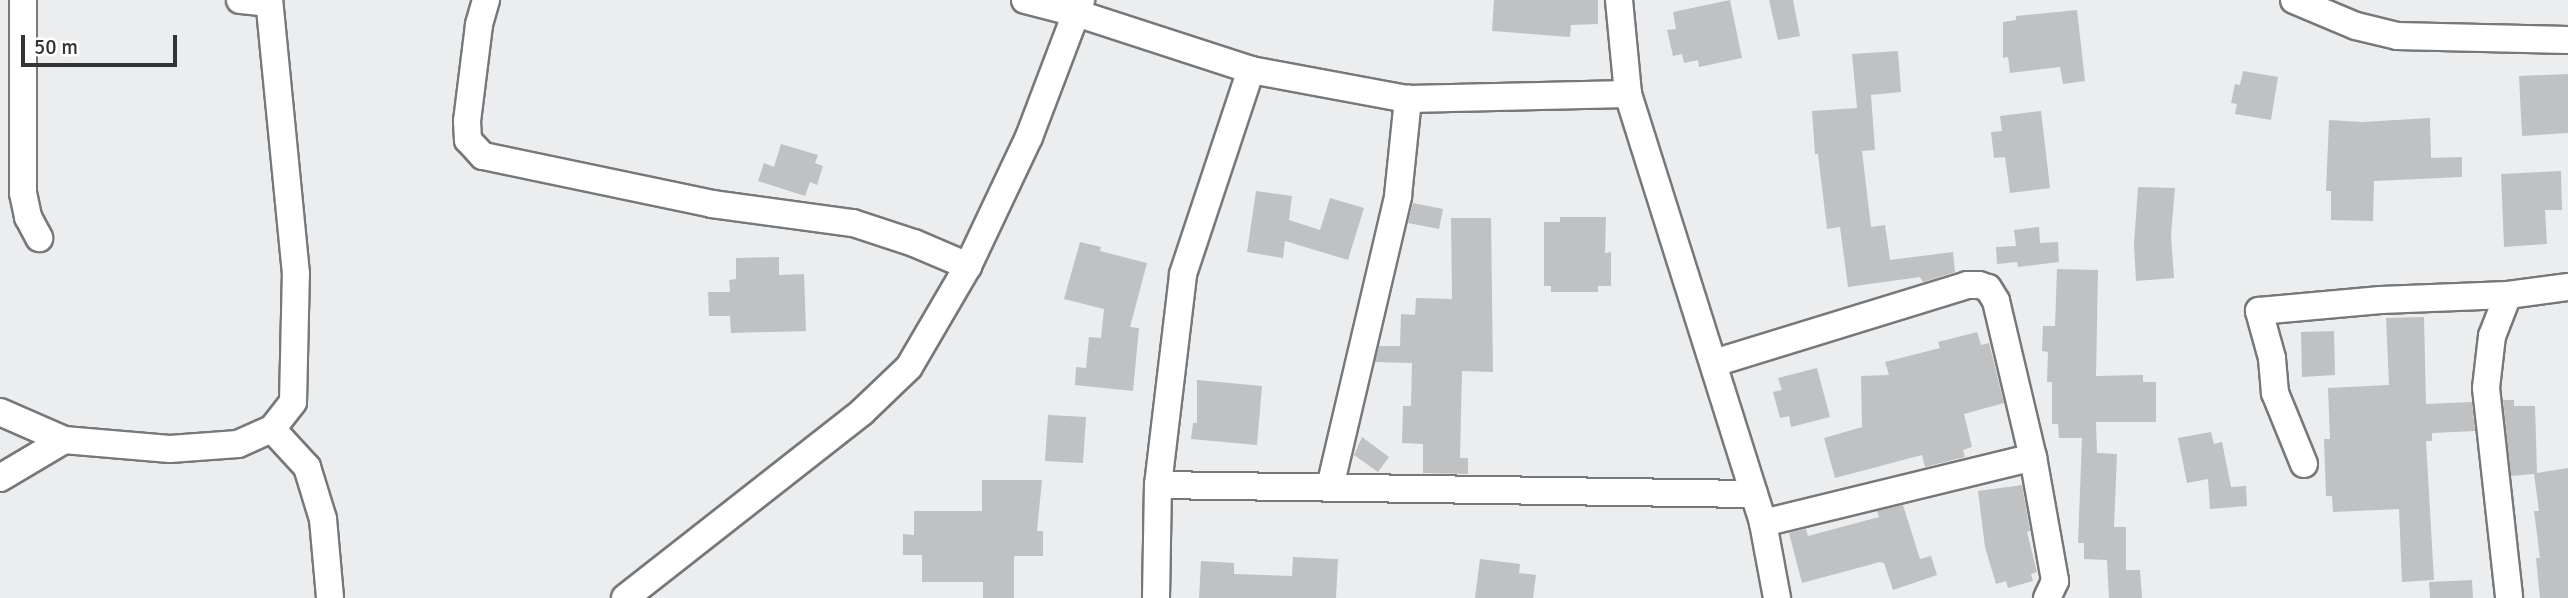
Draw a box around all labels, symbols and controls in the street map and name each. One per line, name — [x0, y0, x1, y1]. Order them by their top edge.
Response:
scale bar — [24, 21, 180, 65]
text: 50 m — [34, 34, 78, 60]

